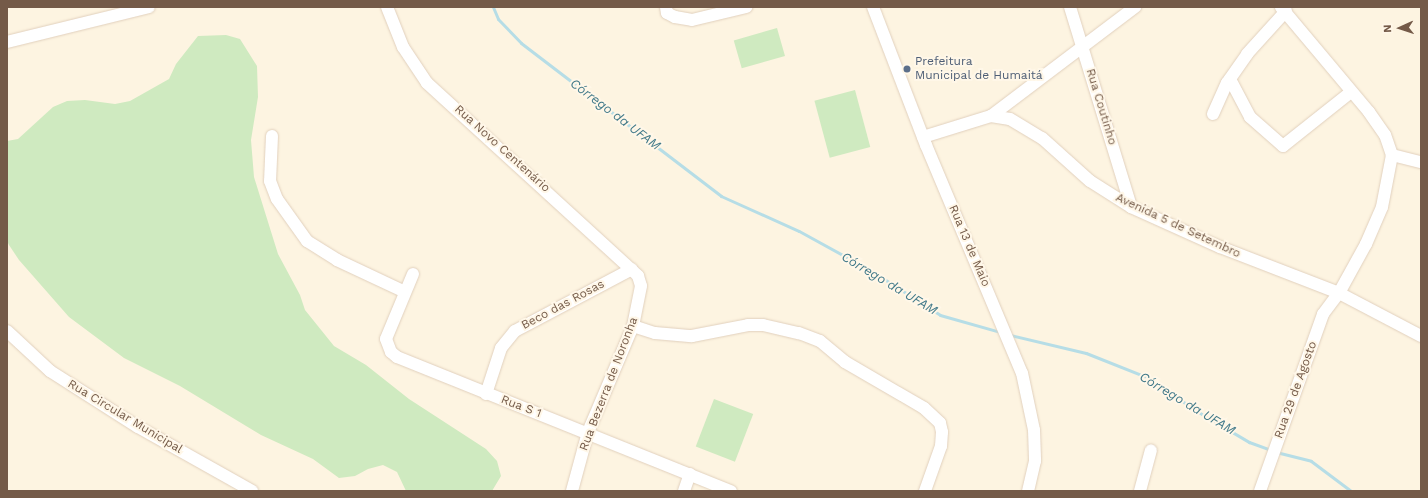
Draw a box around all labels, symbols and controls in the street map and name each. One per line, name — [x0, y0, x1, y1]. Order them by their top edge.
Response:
north arrow — [1380, 8, 1420, 48]
text: N — [1381, 24, 1394, 33]
place label: Prefeitura Municipal de Humaitá — [915, 55, 1043, 83]
marker: Prefeitura Municipal de Humaitá — [902, 64, 912, 74]
street label: Rua Coutinho — [1083, 67, 1119, 147]
water label: Córrego da UFAM — [567, 76, 663, 154]
street label: Rua Novo Centenário — [451, 102, 553, 196]
street label: Avenida 5 de Setembro — [1113, 191, 1243, 261]
street label: Rua 13 de Maio — [945, 203, 993, 289]
water label: Córrego da UFAM — [838, 249, 940, 319]
street label: Beco das Rosas — [519, 277, 607, 333]
street label: Rua Bezerra de Noronha — [577, 315, 641, 453]
street label: Rua 29 de Agosto — [1272, 339, 1320, 441]
water label: Córrego da UFAM — [1136, 369, 1238, 439]
street label: Rua Circular Municipal — [65, 377, 185, 457]
street label: Rua S 1 — [499, 393, 543, 421]

